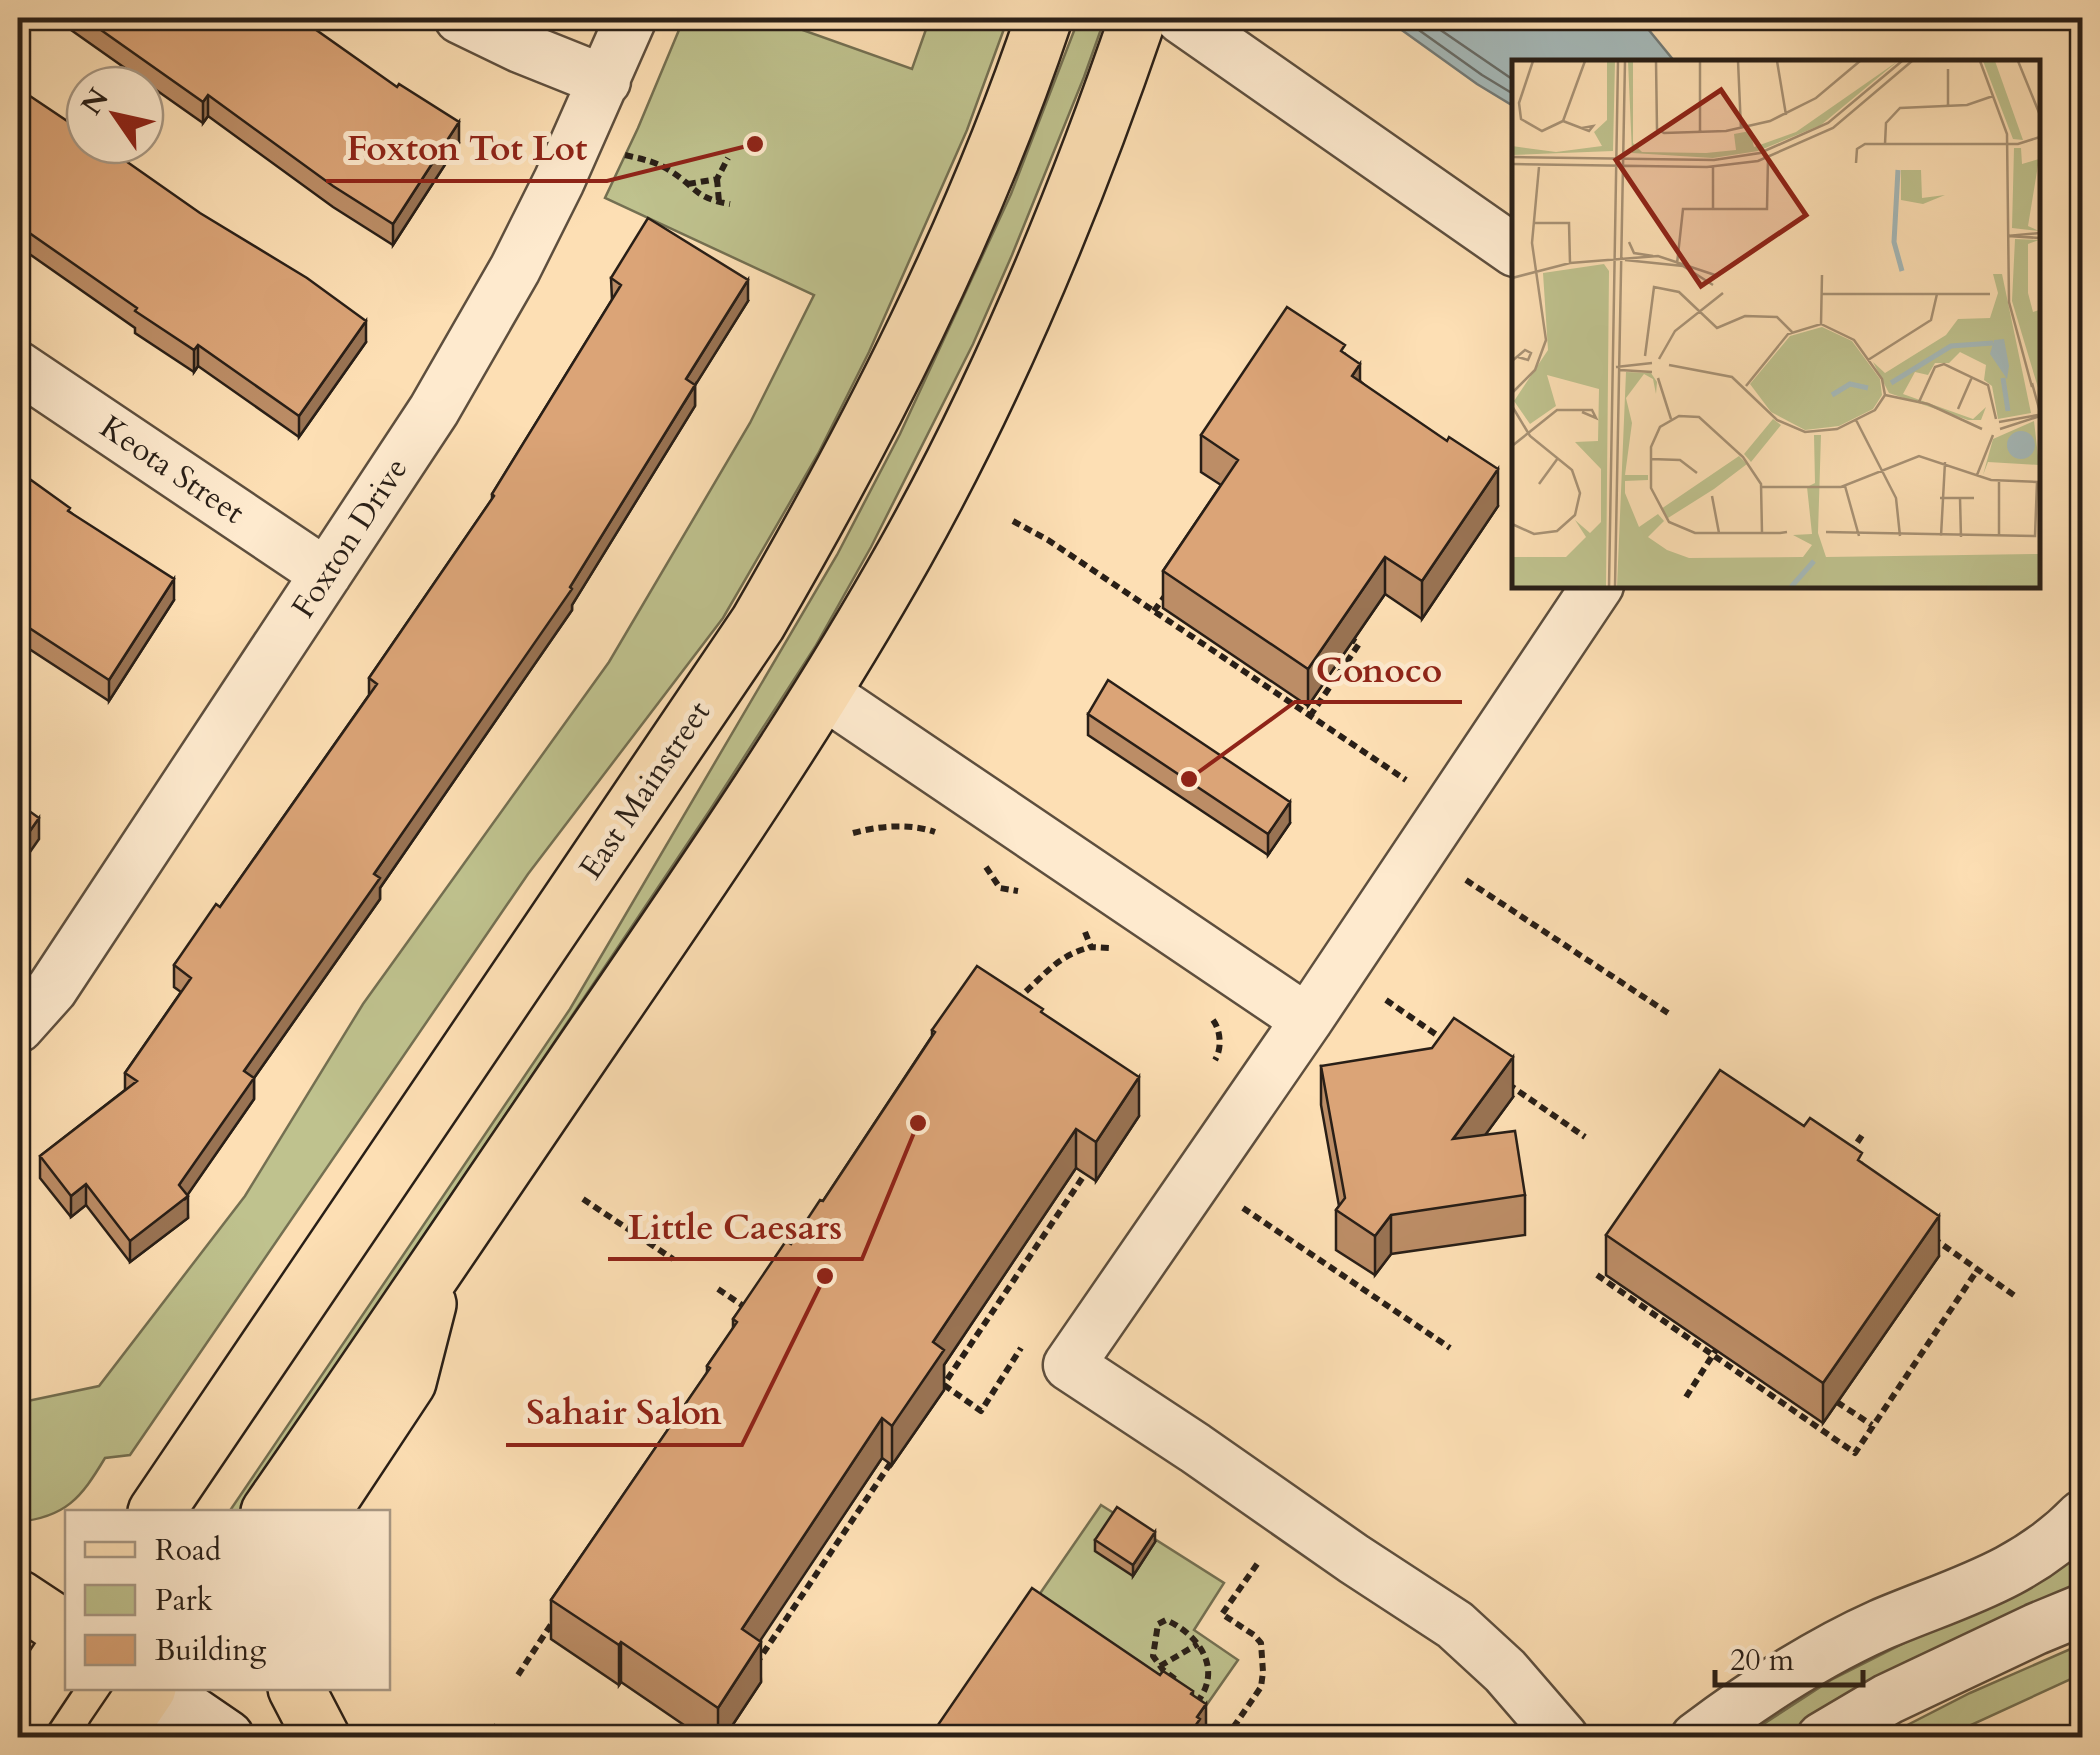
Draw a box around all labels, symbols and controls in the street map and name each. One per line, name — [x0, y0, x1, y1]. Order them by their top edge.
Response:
inset map — [1512, 60, 2040, 588]
north arrow — [65, 65, 165, 165]
text: N — [73, 81, 118, 122]
callout: Foxton Tot Lot — [326, 116, 607, 181]
text: Foxton Tot Lot — [347, 125, 587, 173]
street label: Keota Street — [91, 406, 253, 534]
street label: Foxton Drive — [282, 449, 418, 627]
callout: Conoco — [1295, 637, 1462, 702]
text: Conoco — [1316, 647, 1442, 695]
street label: East Mainstreet — [569, 692, 721, 888]
callout: Little Caesars — [608, 1194, 862, 1259]
text: Little Caesars — [628, 1204, 842, 1252]
callout: Sahair Salon — [506, 1380, 742, 1445]
text: Sahair Salon — [526, 1389, 722, 1437]
legend — [65, 1510, 390, 1690]
text: Road — [155, 1530, 221, 1571]
text: Park — [155, 1580, 213, 1621]
scale bar — [1715, 1625, 1862, 1687]
text: Building — [155, 1630, 266, 1671]
text: 20 m — [1730, 1640, 1795, 1681]

